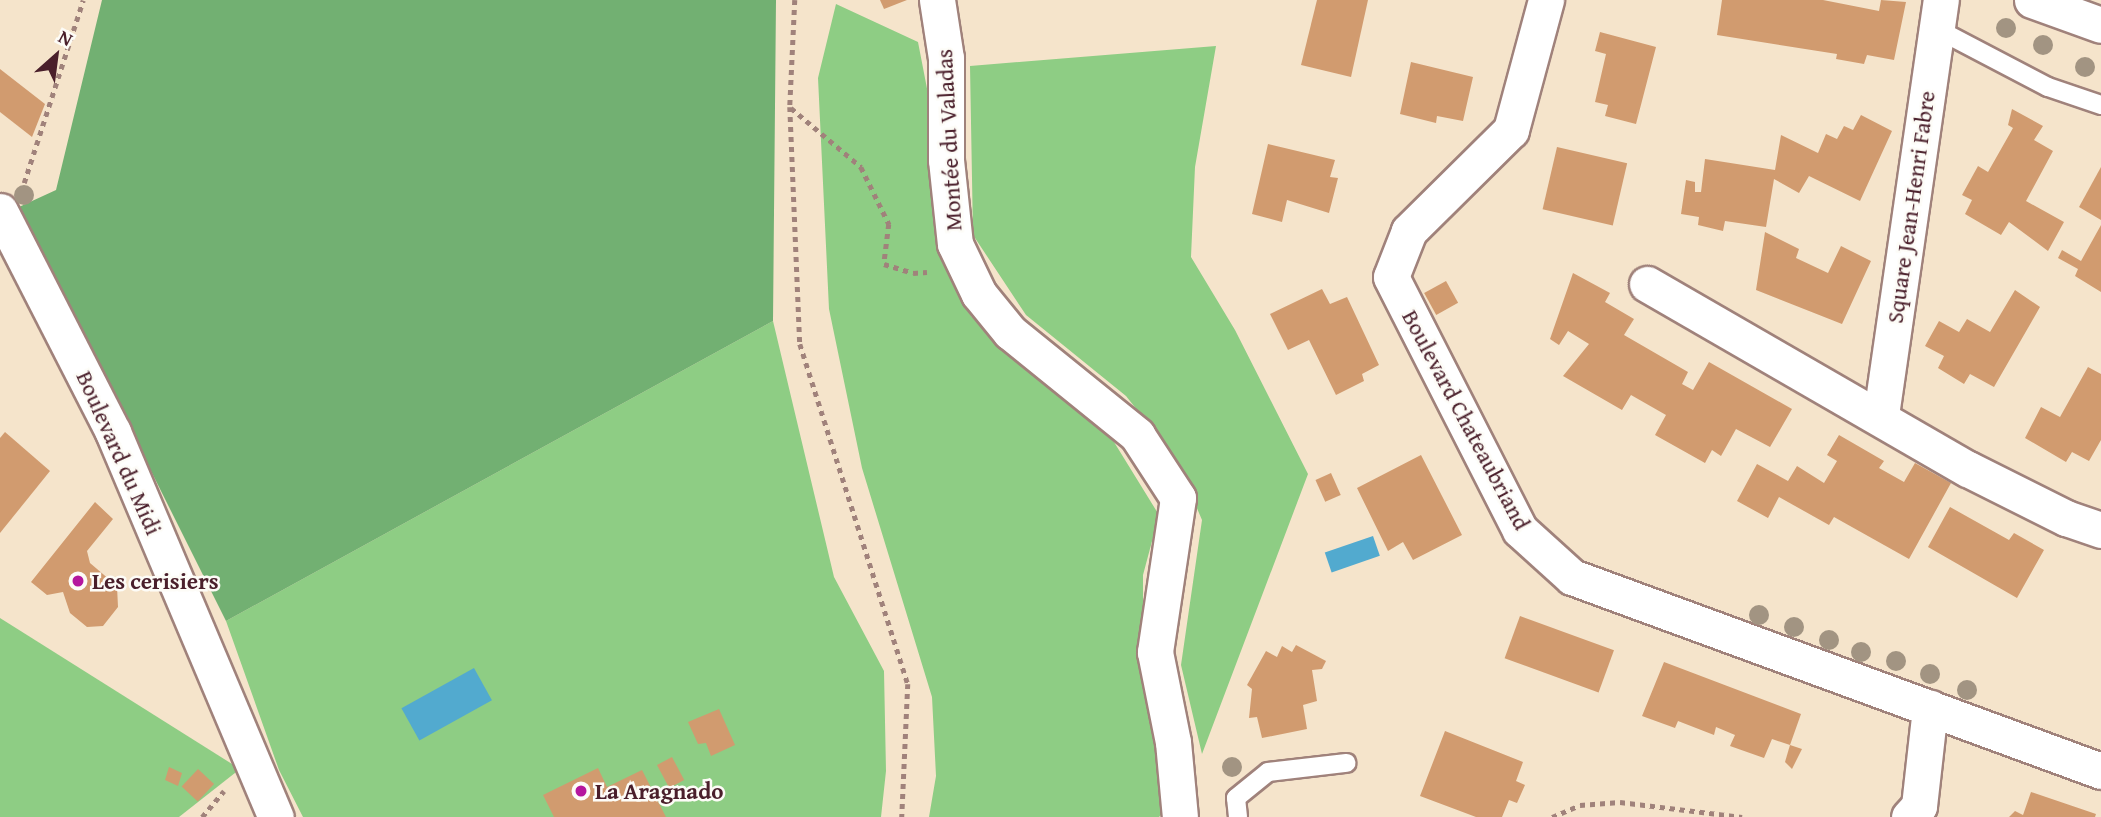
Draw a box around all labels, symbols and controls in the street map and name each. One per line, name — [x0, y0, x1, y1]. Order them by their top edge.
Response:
north arrow — [21, 21, 91, 91]
text: N — [54, 22, 78, 53]
street label: Montée du Valadas — [930, 48, 968, 232]
street label: Square Jean-Henri Fabre — [1881, 89, 1941, 325]
street label: Boulevard Chateaubriand — [1396, 305, 1536, 535]
street label: Boulevard du Midi — [70, 367, 168, 539]
place label: Les cerisiers — [92, 567, 219, 595]
marker: Les cerisiers — [70, 573, 86, 589]
place label: La Aragnado — [595, 777, 724, 805]
marker: La Aragnado — [573, 783, 589, 799]

